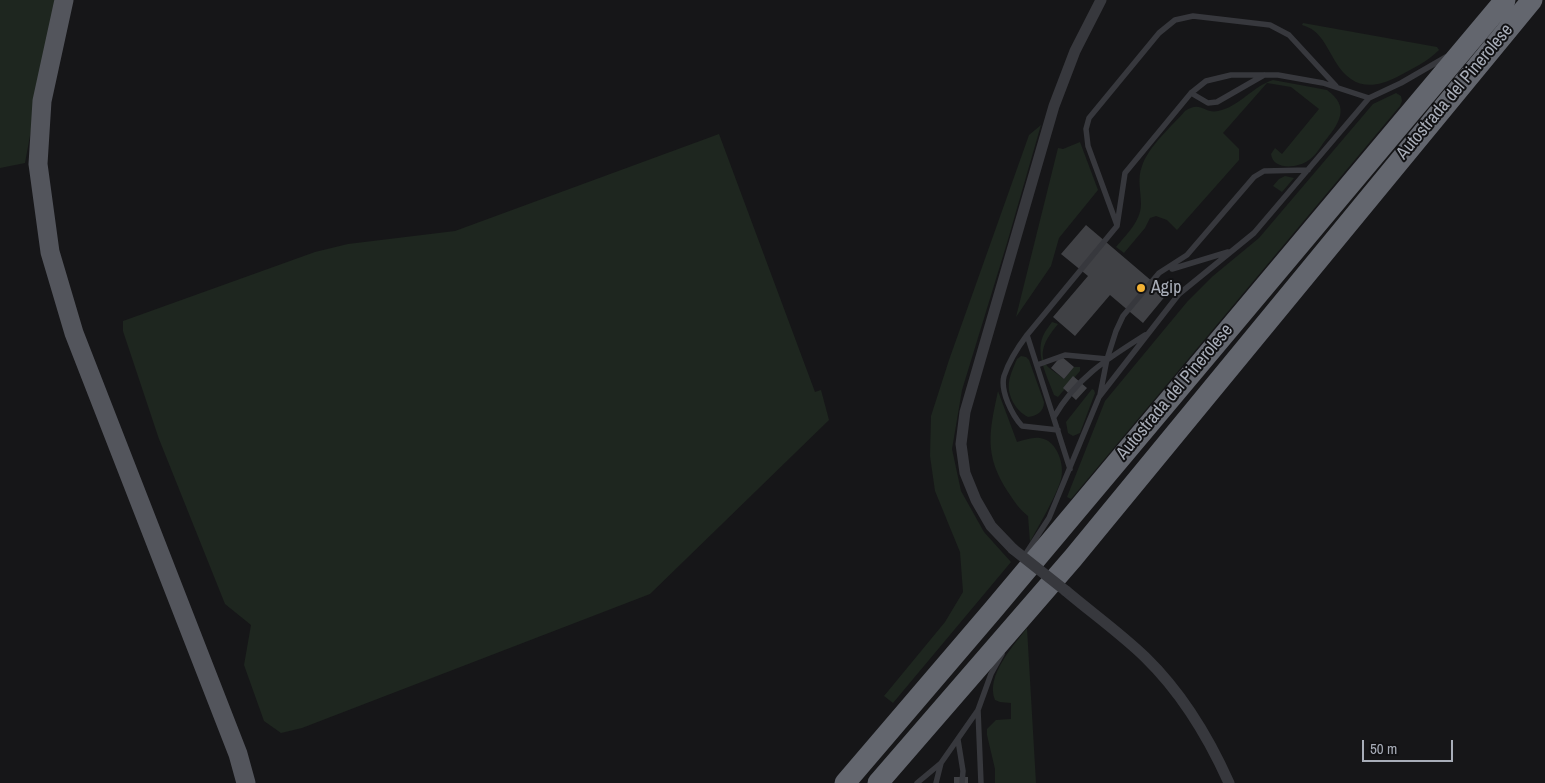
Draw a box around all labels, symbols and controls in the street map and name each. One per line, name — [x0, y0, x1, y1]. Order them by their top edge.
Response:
street label: Autostrada del Pinerolese — [1392, 20, 1518, 164]
place label: Agip — [1151, 277, 1181, 299]
marker: Agip — [1135, 282, 1147, 294]
street label: Autostrada del Pinerolese — [1112, 320, 1238, 464]
scale bar — [1365, 730, 1456, 762]
text: 50 m — [1370, 738, 1397, 759]

